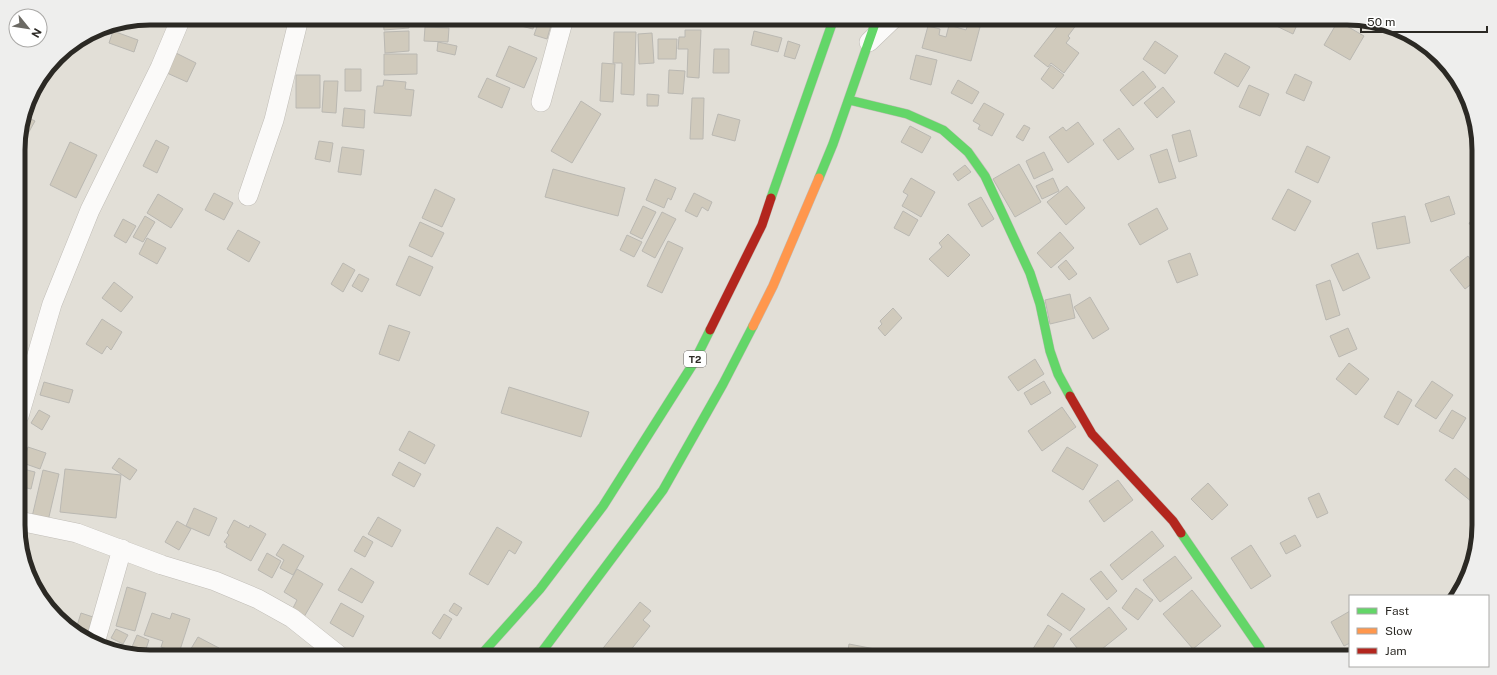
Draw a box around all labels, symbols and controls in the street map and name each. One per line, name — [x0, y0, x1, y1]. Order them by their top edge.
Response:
north arrow — [8, 8, 48, 48]
scale bar — [1361, 8, 1487, 34]
text: 50 m — [1367, 15, 1395, 29]
text: N — [29, 26, 44, 40]
road number: T2 — [684, 351, 706, 367]
legend — [1349, 595, 1489, 667]
text: Fast — [1385, 604, 1410, 618]
text: Slow — [1385, 624, 1413, 638]
text: Jam — [1385, 644, 1407, 658]

